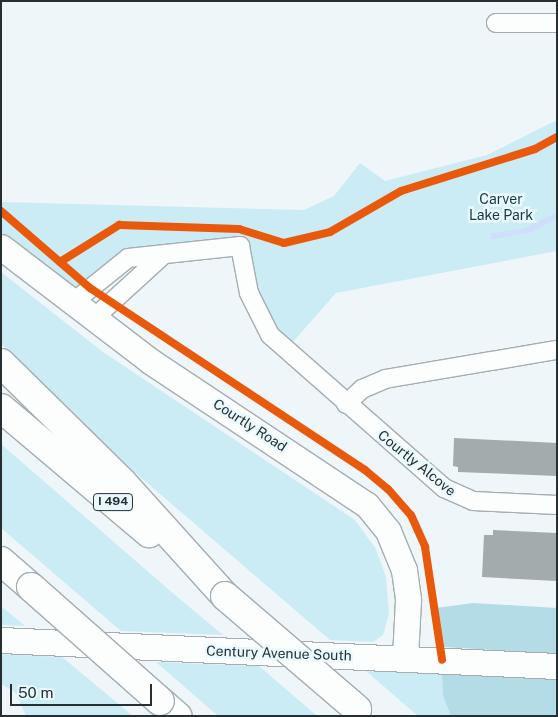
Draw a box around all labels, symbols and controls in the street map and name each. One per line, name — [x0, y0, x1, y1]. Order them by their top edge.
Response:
park label: Carver Lake Park — [469, 191, 533, 223]
street label: Courtly Road — [210, 395, 290, 455]
street label: Courtly Alcove — [375, 426, 459, 500]
road number: I 494 — [92, 492, 134, 512]
street label: Century Avenue South — [206, 642, 352, 664]
scale bar — [12, 674, 155, 706]
text: 50 m — [18, 684, 53, 701]

